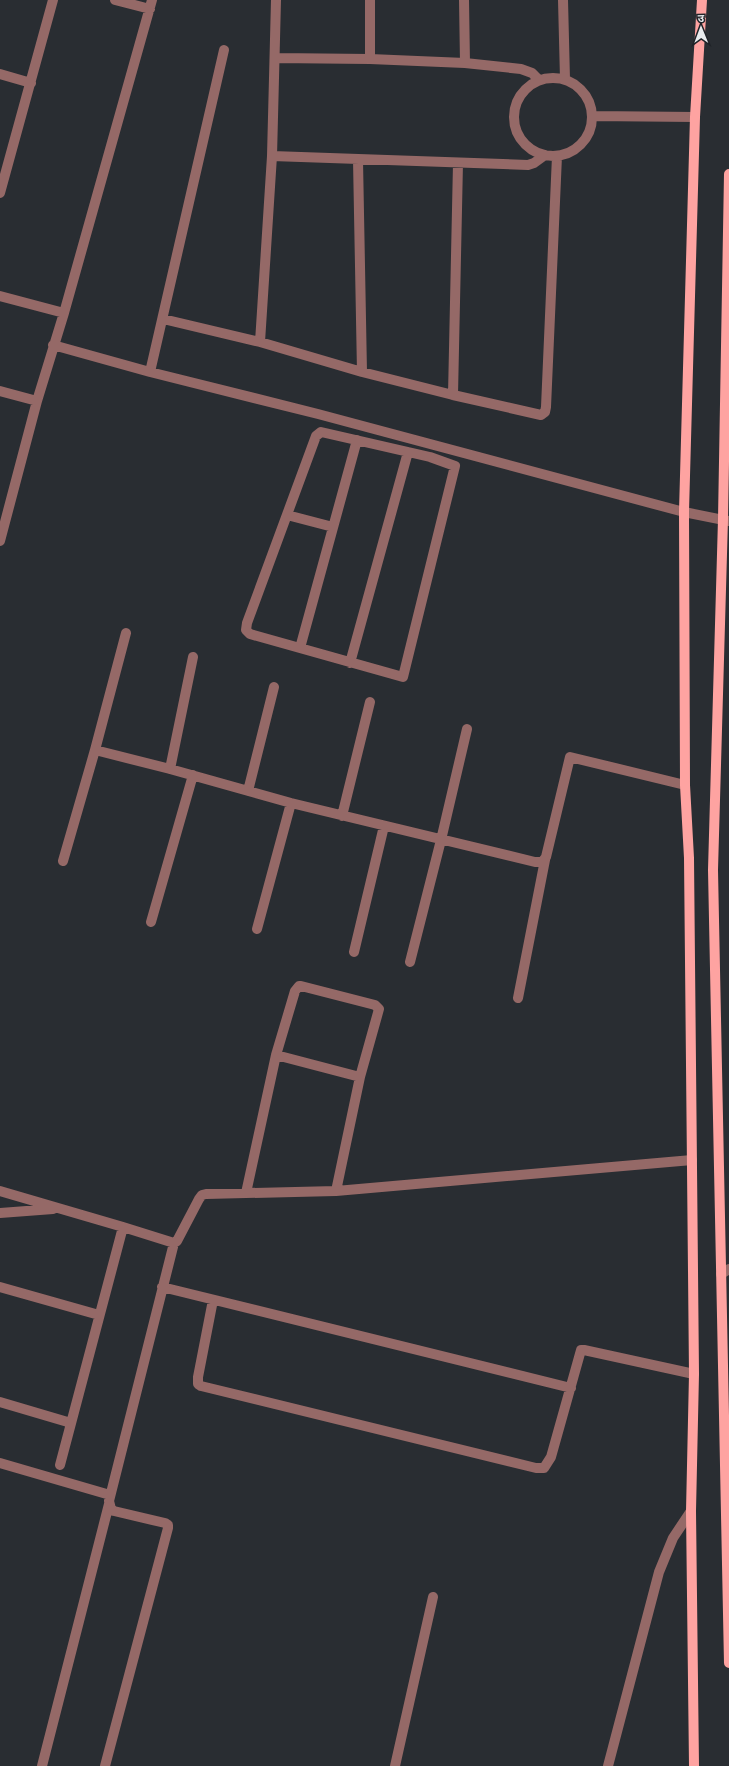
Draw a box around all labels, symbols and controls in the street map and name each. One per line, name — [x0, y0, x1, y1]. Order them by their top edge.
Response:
north arrow — [681, 8, 721, 48]
text: उ — [697, 11, 705, 25]

